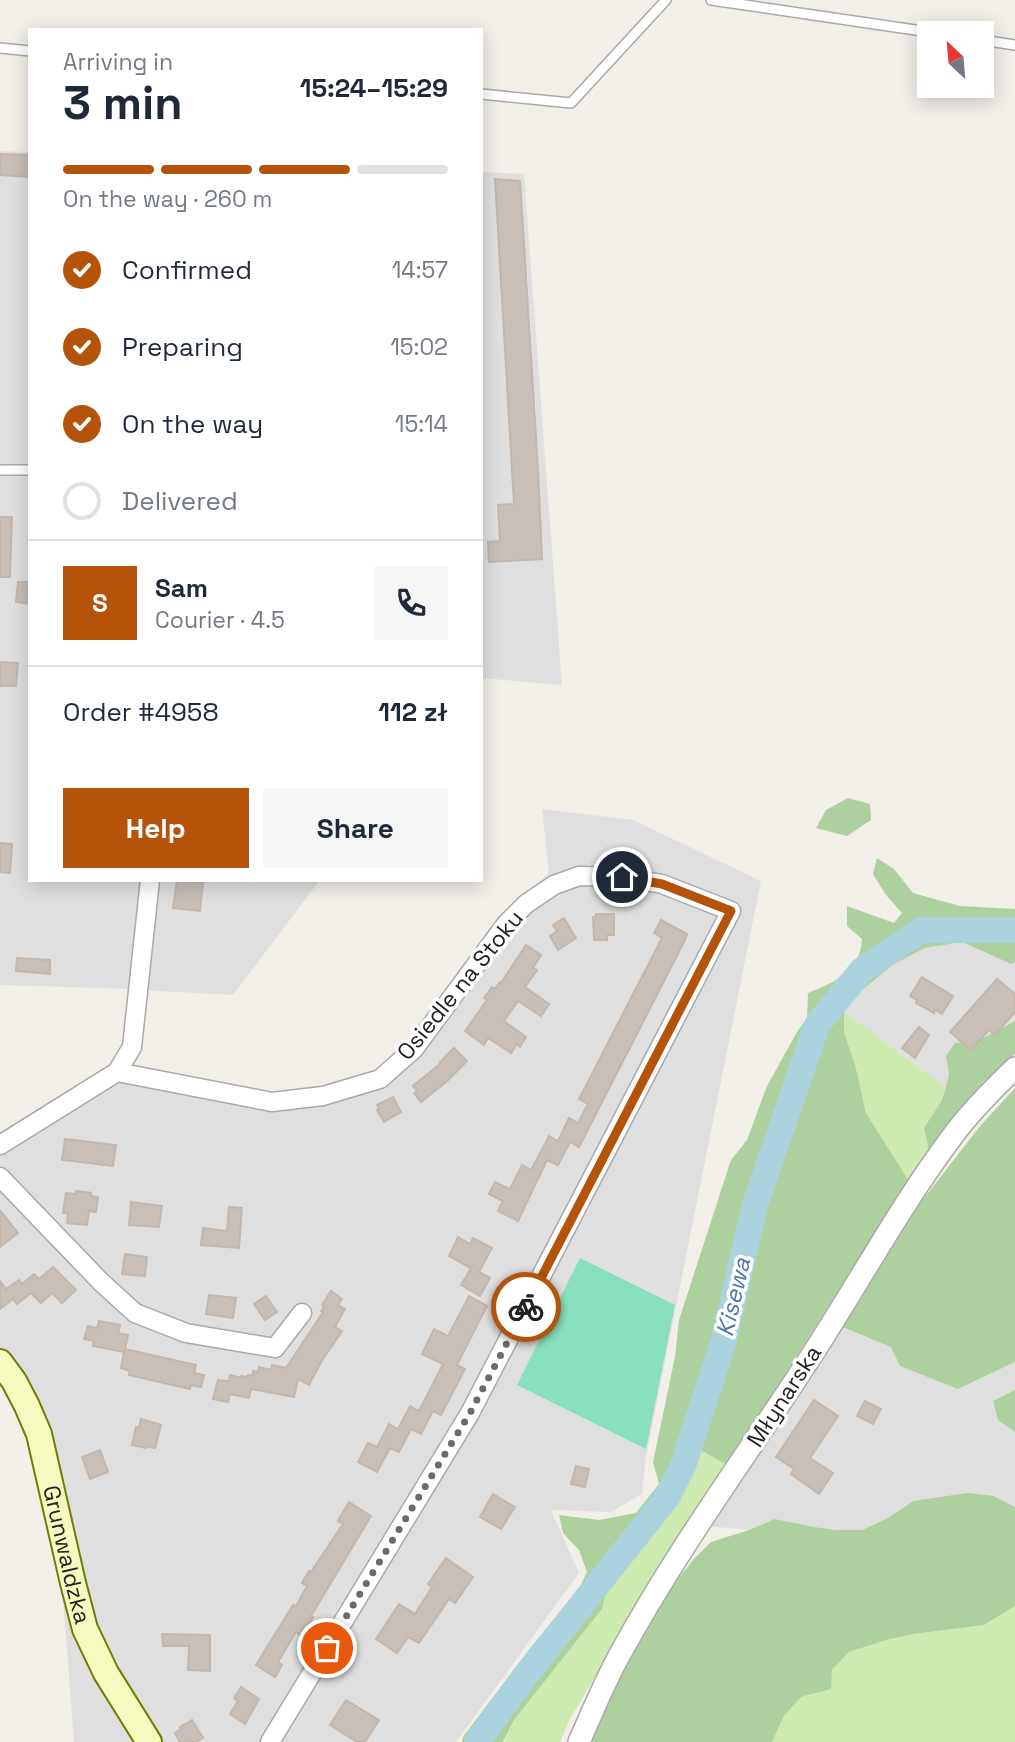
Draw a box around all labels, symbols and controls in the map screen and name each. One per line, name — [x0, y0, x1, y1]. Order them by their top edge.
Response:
north arrow — [917, 21, 994, 98]
map controls — [917, 21, 994, 98]
text: Arriving in — [63, 47, 173, 77]
text: 15:24–15:29 — [300, 71, 448, 105]
text: 3 min — [63, 74, 183, 132]
text: On the way · 260 m — [63, 184, 272, 214]
icon: check — [63, 251, 101, 289]
text: Confirmed — [122, 253, 252, 287]
text: 14:57 — [392, 255, 448, 285]
icon: check — [63, 328, 101, 366]
text: Preparing — [122, 330, 243, 364]
text: 15:02 — [390, 332, 448, 362]
icon: check — [63, 405, 101, 443]
text: On the way — [122, 407, 263, 441]
text: 15:14 — [395, 409, 448, 439]
text: Delivered — [122, 484, 238, 518]
button: phone — [374, 566, 448, 640]
text: Sam — [155, 571, 208, 605]
text: S — [92, 586, 108, 620]
text: Courier · 4.5 — [155, 605, 285, 635]
text: Order #4958 — [63, 695, 219, 729]
text: 112 zł — [378, 695, 448, 729]
button: Help — [63, 788, 249, 868]
button: Share — [263, 788, 448, 868]
pin — [592, 847, 652, 907]
icon: home — [603, 858, 641, 896]
street label: Osiedle na Stoku — [390, 904, 530, 1066]
water label: Kisewa — [709, 1254, 757, 1339]
courier — [491, 1272, 561, 1342]
icon: bike — [507, 1288, 545, 1326]
street label: Młynarska — [740, 1339, 828, 1453]
street label: Grunwaldzka — [36, 1482, 98, 1627]
pin — [297, 1618, 357, 1678]
icon: bag — [308, 1629, 346, 1667]

